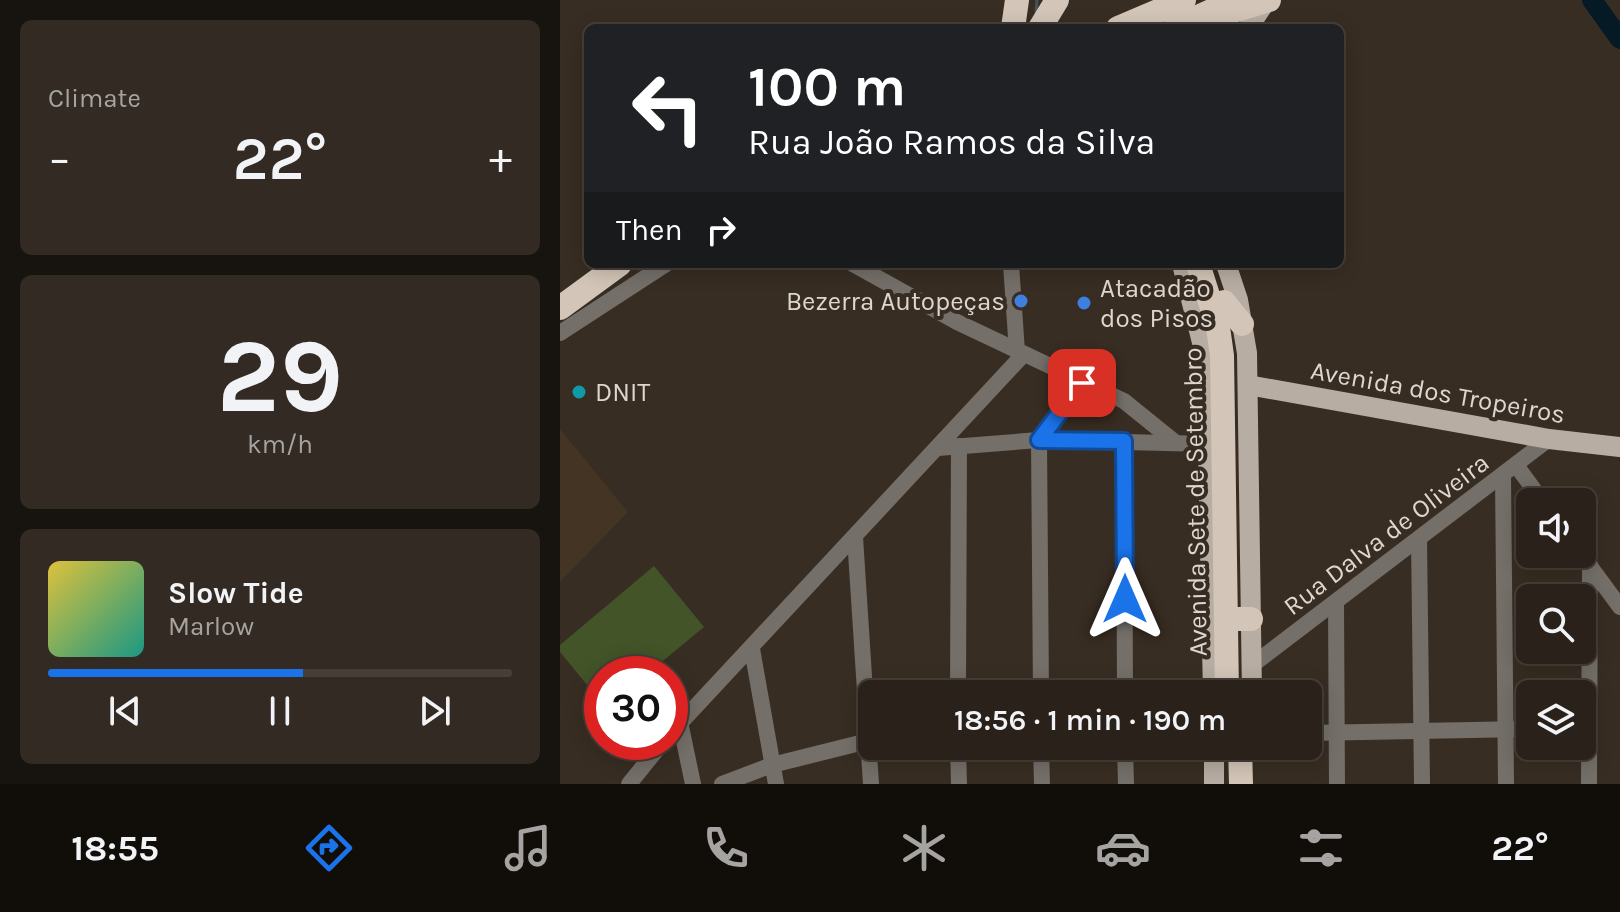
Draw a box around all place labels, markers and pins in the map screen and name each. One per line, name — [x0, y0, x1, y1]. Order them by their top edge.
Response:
place label: Atacadão dos Pisos — [1100, 273, 1213, 334]
place label: Bezerra Autopeças — [786, 286, 1005, 317]
marker: Bezerra Autopeças — [1012, 292, 1030, 310]
marker: Atacadão dos Pisos — [1075, 294, 1093, 312]
pin — [1048, 349, 1116, 417]
place label: DNIT — [595, 377, 650, 408]
marker: DNIT — [570, 383, 588, 401]

